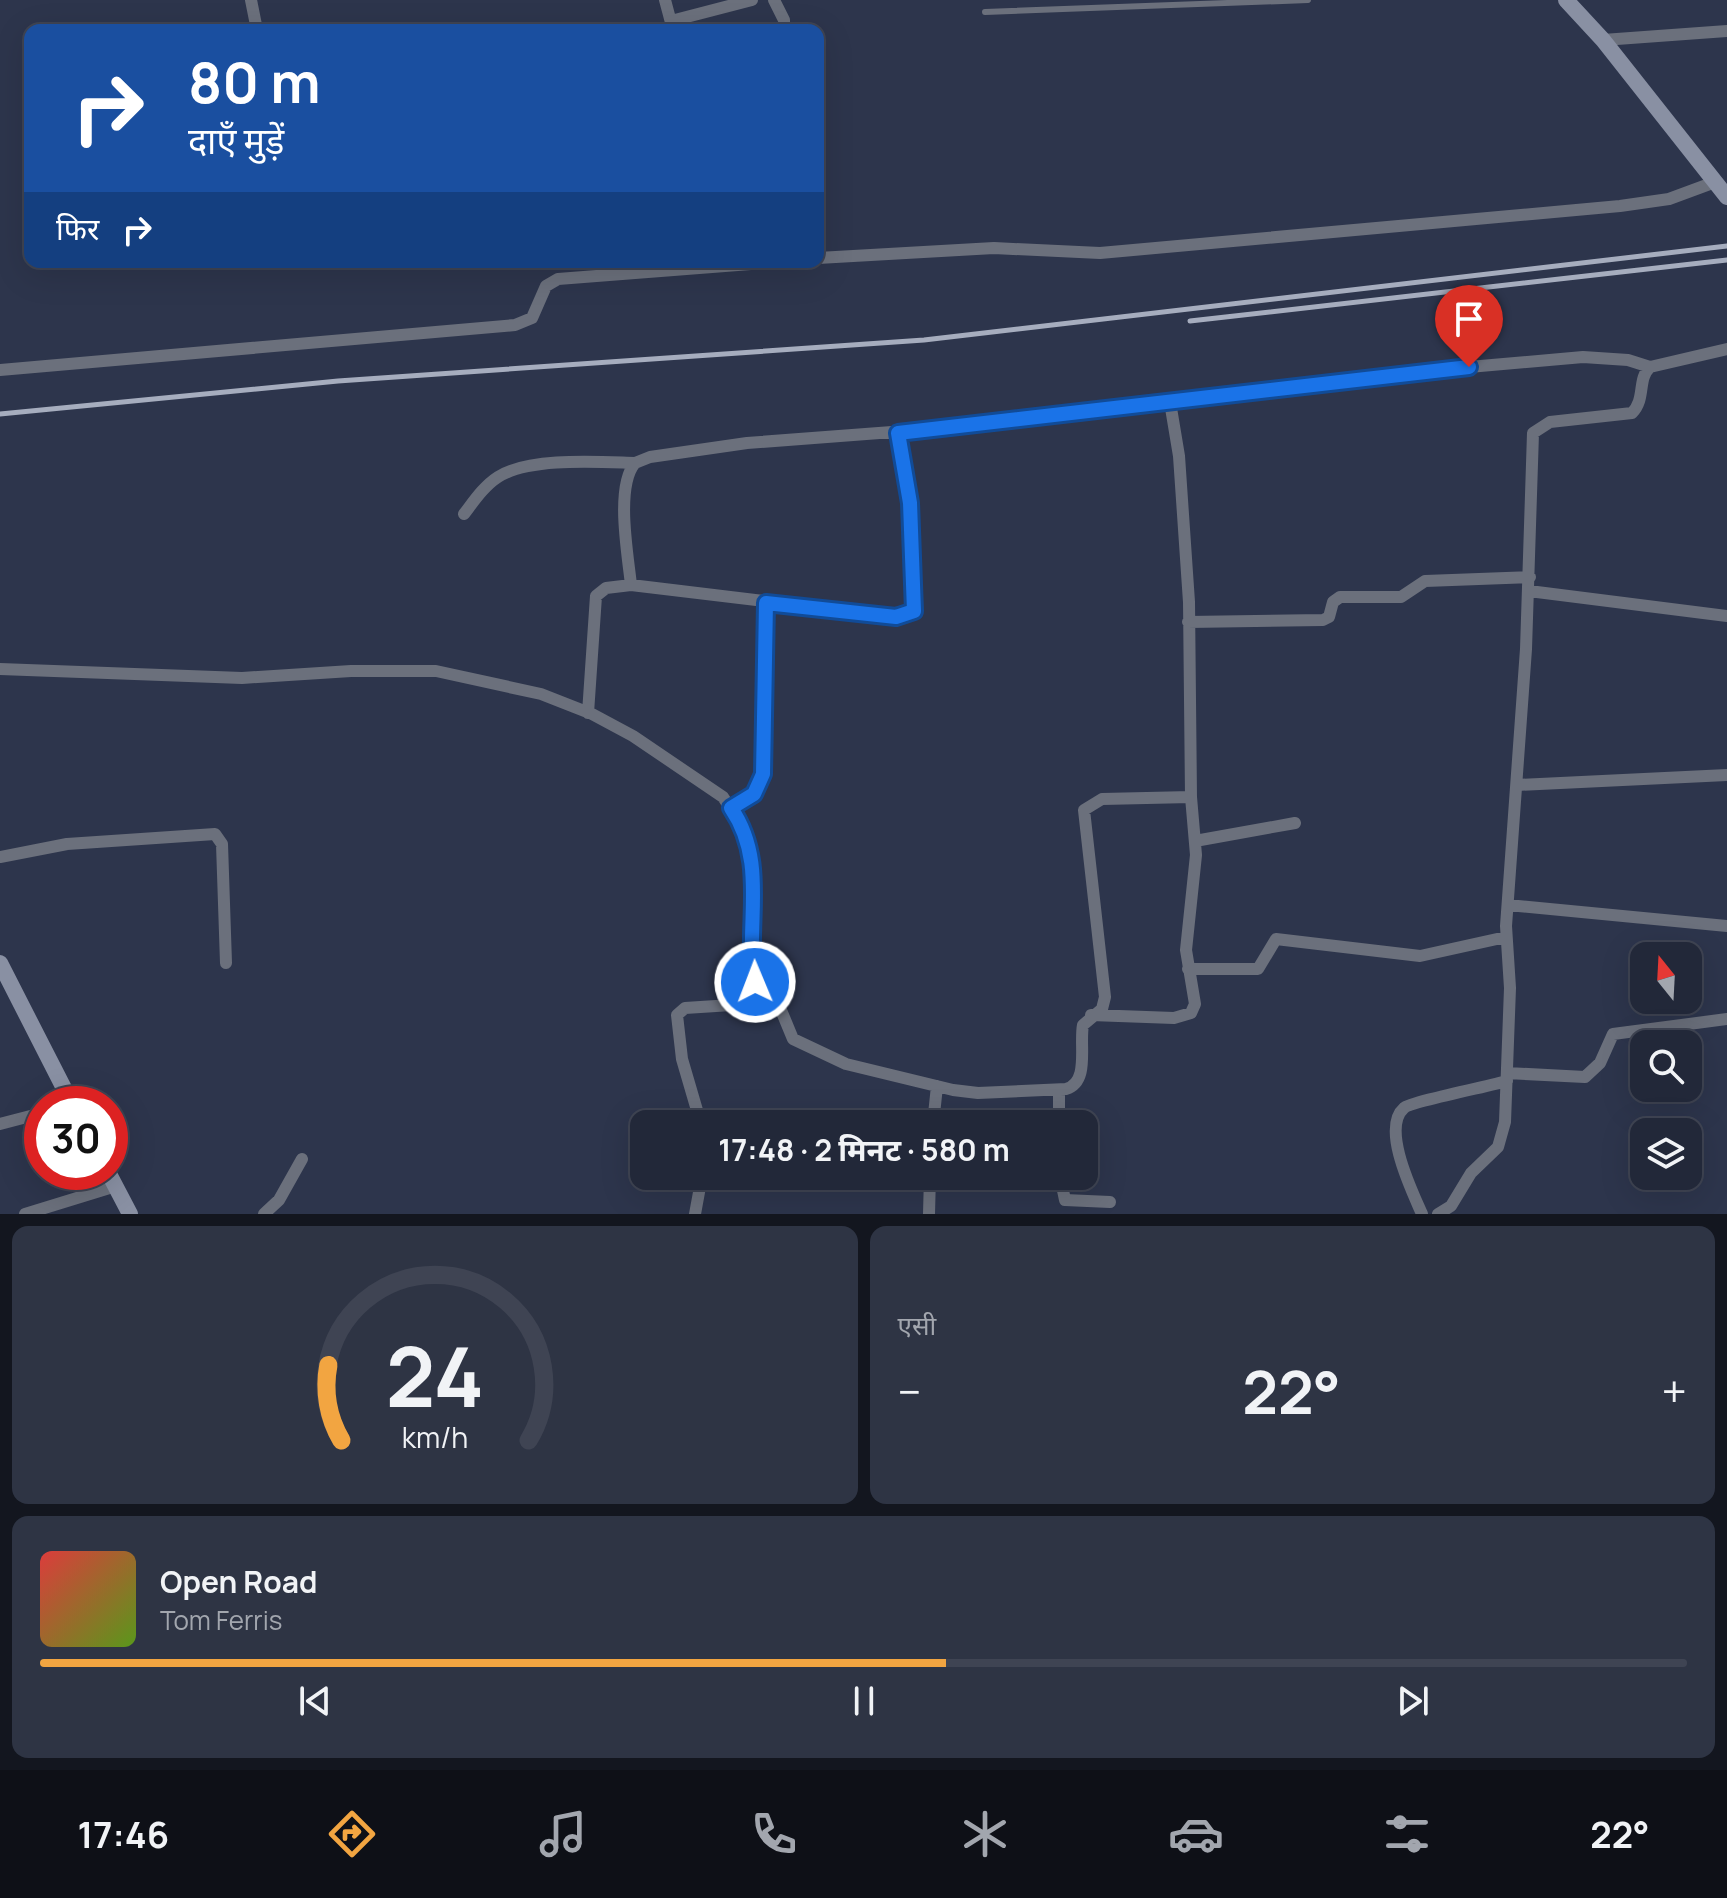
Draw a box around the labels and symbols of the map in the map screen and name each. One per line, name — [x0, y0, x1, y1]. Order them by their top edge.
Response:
pin — [1435, 285, 1503, 367]
position arrow — [713, 940, 797, 1024]
north arrow — [1630, 942, 1702, 1014]
speed limit sign: 30 — [24, 1086, 128, 1190]

